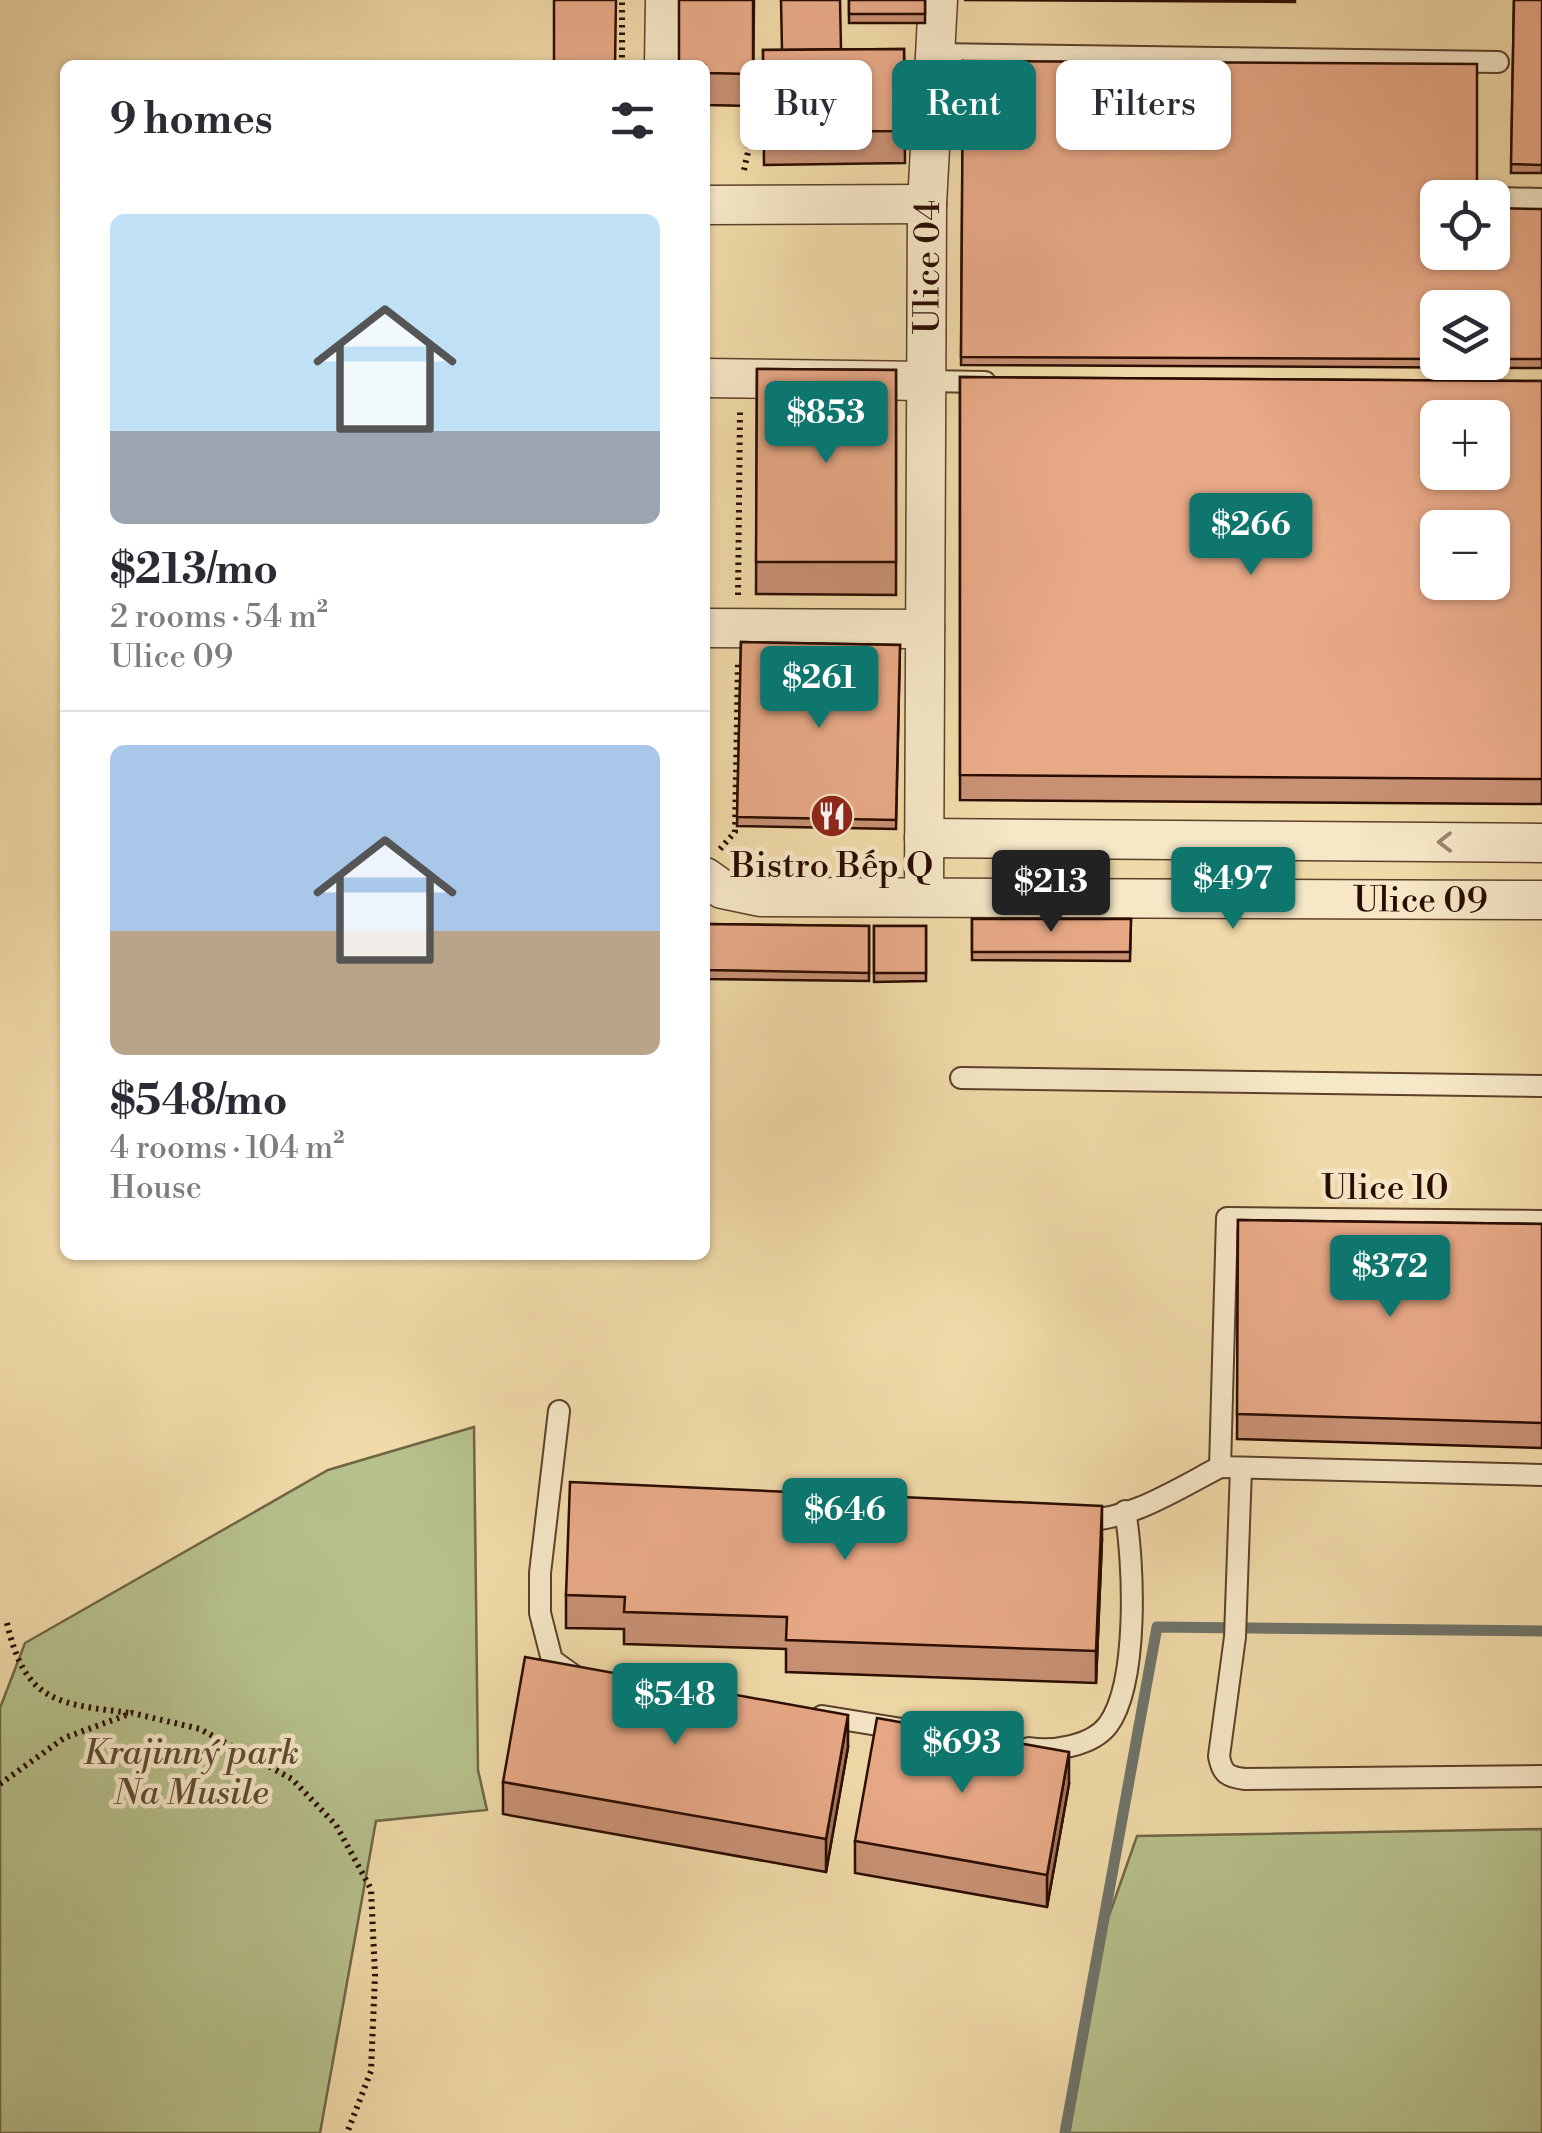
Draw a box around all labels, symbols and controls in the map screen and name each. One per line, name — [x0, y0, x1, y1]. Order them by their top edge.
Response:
chip: Buy — [740, 60, 872, 150]
chip: Rent — [892, 60, 1036, 150]
chip: Filters — [1056, 60, 1231, 150]
icon: filters — [605, 93, 660, 148]
text: 9 homes — [110, 94, 273, 147]
map controls — [1420, 180, 1510, 600]
button: locate — [1420, 180, 1510, 270]
street label: Ulice 04 — [906, 200, 950, 334]
icon: home — [295, 279, 475, 459]
button: layers — [1420, 290, 1510, 380]
pin: $853 — [767, 381, 885, 466]
text: $853 — [787, 393, 865, 433]
button: + — [1420, 400, 1510, 490]
pin: $266 — [1192, 493, 1310, 578]
text: $266 — [1211, 505, 1291, 545]
button: − — [1420, 510, 1510, 600]
text: $213/mo — [110, 544, 278, 597]
text: 2 rooms · 54 m² — [110, 597, 328, 637]
text: Ulice 09 — [110, 637, 233, 677]
pin: $261 — [760, 646, 878, 731]
text: $261 — [782, 658, 856, 698]
restaurant icon: Bistro Bếp Q — [809, 793, 855, 839]
icon: home — [295, 810, 475, 990]
one-way arrow — [1436, 831, 1452, 853]
place label: Bistro Bếp Q — [730, 845, 933, 888]
pin: $497 — [1174, 847, 1292, 932]
pin: $213 — [992, 850, 1110, 935]
text: $497 — [1193, 859, 1273, 899]
text: $213 — [1014, 862, 1088, 902]
street label: Ulice 09 — [1353, 879, 1488, 923]
text: $548/mo — [110, 1075, 288, 1128]
text: 4 rooms · 104 m² — [110, 1128, 344, 1168]
street label: Ulice 10 — [1321, 1167, 1449, 1210]
text: House — [110, 1168, 202, 1208]
pin: $372 — [1331, 1235, 1449, 1320]
text: $372 — [1352, 1247, 1428, 1287]
pin: $646 — [786, 1478, 904, 1563]
text: $646 — [804, 1490, 886, 1530]
pin: $548 — [616, 1663, 734, 1748]
text: $548 — [634, 1675, 716, 1715]
pin: $693 — [903, 1711, 1021, 1796]
text: $693 — [923, 1723, 1001, 1763]
park label: Krajinný park Na Musile — [83, 1732, 299, 1815]

